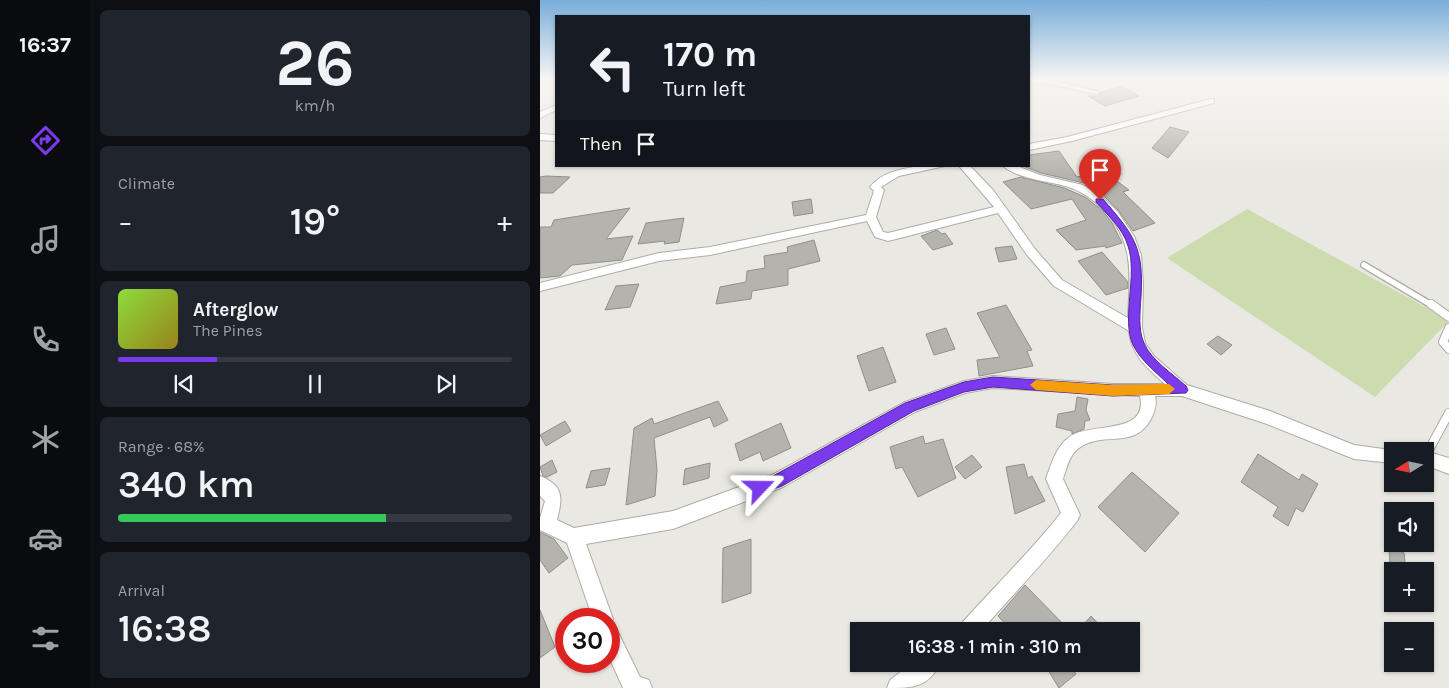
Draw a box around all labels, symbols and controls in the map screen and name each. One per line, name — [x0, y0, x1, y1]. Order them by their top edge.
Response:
text: 26 — [276, 25, 354, 101]
text: 16:37 — [19, 32, 71, 58]
text: 170 m — [663, 34, 757, 75]
icon: left — [580, 35, 645, 100]
text: Turn left — [663, 76, 746, 102]
text: km/h — [295, 96, 335, 115]
icon: directions — [28, 123, 63, 158]
icon: arrive — [632, 130, 660, 158]
text: Then — [580, 133, 622, 155]
pin — [1079, 149, 1121, 200]
icon: arrive — [1086, 156, 1114, 184]
text: Climate — [118, 174, 175, 193]
text: 19° — [290, 199, 340, 244]
text: − — [118, 205, 133, 238]
text: + — [497, 205, 512, 238]
icon: music — [28, 222, 63, 257]
text: Afterglow — [193, 299, 279, 321]
text: The Pines — [193, 321, 263, 340]
icon: phone — [28, 322, 63, 357]
icon: previous — [170, 370, 198, 398]
icon: pause — [301, 370, 329, 398]
icon: next — [432, 370, 460, 398]
icon: climate — [28, 422, 63, 457]
text: Range · 68% — [118, 437, 205, 456]
north arrow — [1384, 442, 1434, 492]
map controls — [1384, 442, 1434, 672]
position arrow — [733, 461, 785, 513]
text: 340 km — [118, 462, 255, 507]
button: sound — [1384, 502, 1434, 552]
icon: car — [28, 521, 63, 556]
button: + — [1384, 562, 1434, 612]
text: Arrival — [118, 581, 165, 600]
text: 16:38 — [118, 606, 211, 651]
speed limit sign: 30 — [555, 608, 620, 673]
icon: filters — [28, 621, 63, 656]
button: − — [1384, 622, 1434, 672]
text: 16:38 · 1 min · 310 m — [908, 636, 1082, 658]

